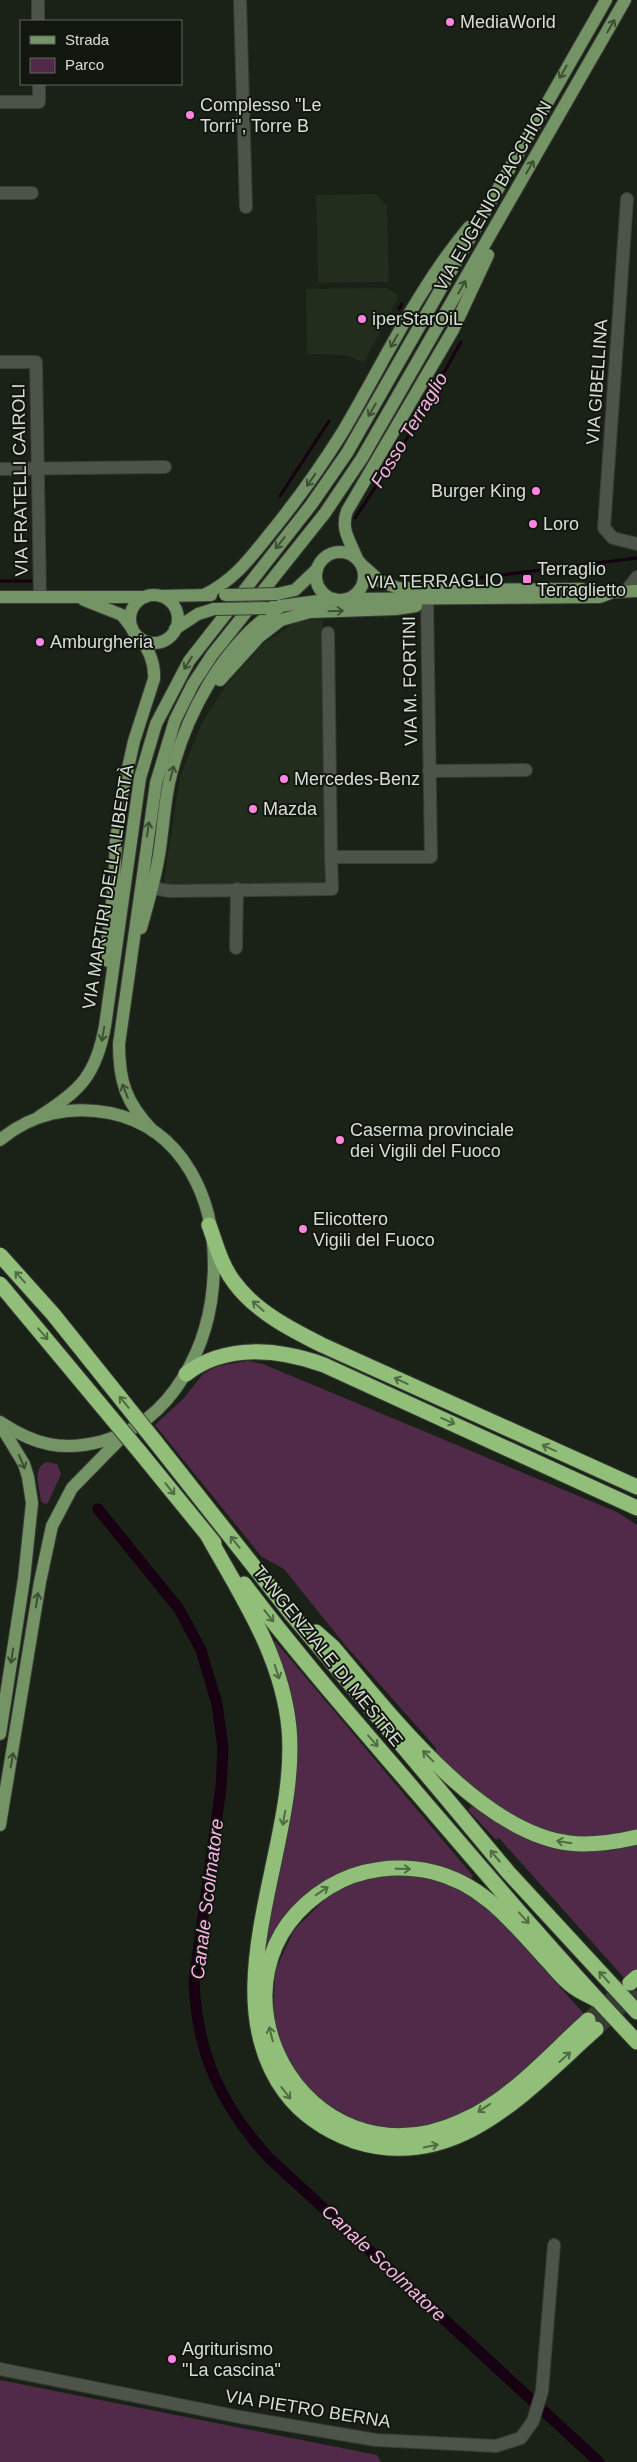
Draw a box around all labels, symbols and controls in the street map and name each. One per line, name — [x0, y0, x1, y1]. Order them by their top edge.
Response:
place label: MediaWorld — [460, 12, 556, 32]
marker: MediaWorld — [444, 16, 456, 28]
one-way arrow — [606, 19, 616, 34]
legend — [20, 20, 182, 85]
text: Strada — [65, 31, 110, 48]
text: Parco — [65, 56, 104, 73]
one-way arrow — [558, 65, 568, 79]
place label: Complesso "Le Torri", Torre B — [200, 95, 321, 136]
street label: VIA EUGENIO BACCHION — [430, 97, 556, 295]
marker: Complesso "Le Torri", Torre B — [184, 109, 196, 121]
one-way arrow — [525, 160, 535, 175]
one-way arrow — [457, 280, 467, 294]
place label: iperStarOiL — [372, 309, 463, 329]
marker: iperStarOiL — [356, 313, 368, 325]
street label: VIA GIBELLINA — [583, 318, 611, 446]
one-way arrow — [389, 333, 399, 347]
water label: Fosso Terraglio — [366, 369, 452, 491]
street label: VIA FRATELLI CAIROLI — [8, 383, 32, 577]
one-way arrow — [367, 402, 377, 417]
one-way arrow — [306, 473, 316, 487]
place label: Burger King — [431, 481, 526, 501]
marker: Burger King — [530, 485, 542, 497]
place label: Loro — [543, 514, 579, 534]
marker: Loro — [527, 518, 539, 530]
one-way arrow — [275, 537, 286, 550]
place label: Terraglio Terraglietto — [537, 559, 626, 600]
street label: VIA TERRAGLIO — [366, 570, 504, 592]
marker: Terraglio Terraglietto — [521, 573, 533, 585]
one-way arrow — [327, 606, 343, 616]
street label: VIA M. FORTINI — [399, 616, 421, 746]
place label: Amburgheria — [50, 632, 154, 652]
marker: Amburgheria — [34, 636, 46, 648]
one-way arrow — [182, 655, 192, 669]
street label: VIA MARTIRI DELLA LIBERTÀ — [79, 763, 137, 1011]
one-way arrow — [168, 766, 177, 782]
place label: Mercedes-Benz — [294, 769, 420, 789]
marker: Mercedes-Benz — [278, 773, 290, 785]
place label: Mazda — [263, 799, 318, 819]
marker: Mazda — [247, 803, 259, 815]
one-way arrow — [144, 821, 154, 837]
one-way arrow — [98, 1025, 108, 1041]
one-way arrow — [120, 1084, 129, 1099]
place label: Caserma provinciale dei Vigili del Fuoco — [350, 1120, 514, 1161]
marker: Caserma provinciale dei Vigili del Fuoco — [334, 1134, 346, 1146]
place label: Elicottero Vigili del Fuoco — [313, 1209, 435, 1250]
marker: Elicottero Vigili del Fuoco — [297, 1223, 309, 1235]
one-way arrow — [14, 1271, 25, 1284]
one-way arrow — [251, 1300, 264, 1311]
one-way arrow — [38, 1328, 49, 1341]
one-way arrow — [394, 1376, 409, 1385]
one-way arrow — [118, 1396, 129, 1409]
one-way arrow — [440, 1416, 455, 1426]
one-way arrow — [542, 1443, 557, 1453]
one-way arrow — [18, 1454, 28, 1469]
one-way arrow — [165, 1482, 176, 1495]
one-way arrow — [229, 1536, 240, 1549]
street label: TANGENZIALE DI MESTRE — [249, 1562, 407, 1750]
one-way arrow — [33, 1592, 43, 1608]
one-way arrow — [264, 1609, 275, 1622]
one-way arrow — [7, 1648, 17, 1664]
one-way arrow — [273, 1664, 283, 1680]
one-way arrow — [367, 1735, 379, 1748]
one-way arrow — [422, 1750, 434, 1763]
one-way arrow — [7, 1752, 17, 1768]
one-way arrow — [278, 1809, 288, 1825]
water label: Canale Scolmatore — [187, 1818, 227, 1980]
one-way arrow — [556, 1836, 572, 1846]
one-way arrow — [489, 1849, 501, 1862]
one-way arrow — [394, 1864, 410, 1873]
one-way arrow — [315, 1886, 329, 1896]
one-way arrow — [519, 1911, 530, 1924]
one-way arrow — [598, 1970, 610, 1983]
one-way arrow — [266, 2027, 275, 2043]
one-way arrow — [558, 2051, 571, 2063]
one-way arrow — [281, 2086, 292, 2099]
one-way arrow — [478, 2104, 492, 2114]
one-way arrow — [423, 2141, 439, 2150]
water label: Canale Scolmatore — [318, 2200, 450, 2326]
place label: Agriturismo "La cascina" — [182, 2339, 281, 2380]
marker: Agriturismo "La cascina" — [166, 2353, 178, 2365]
street label: VIA PIETRO BERNA — [224, 2386, 392, 2432]

